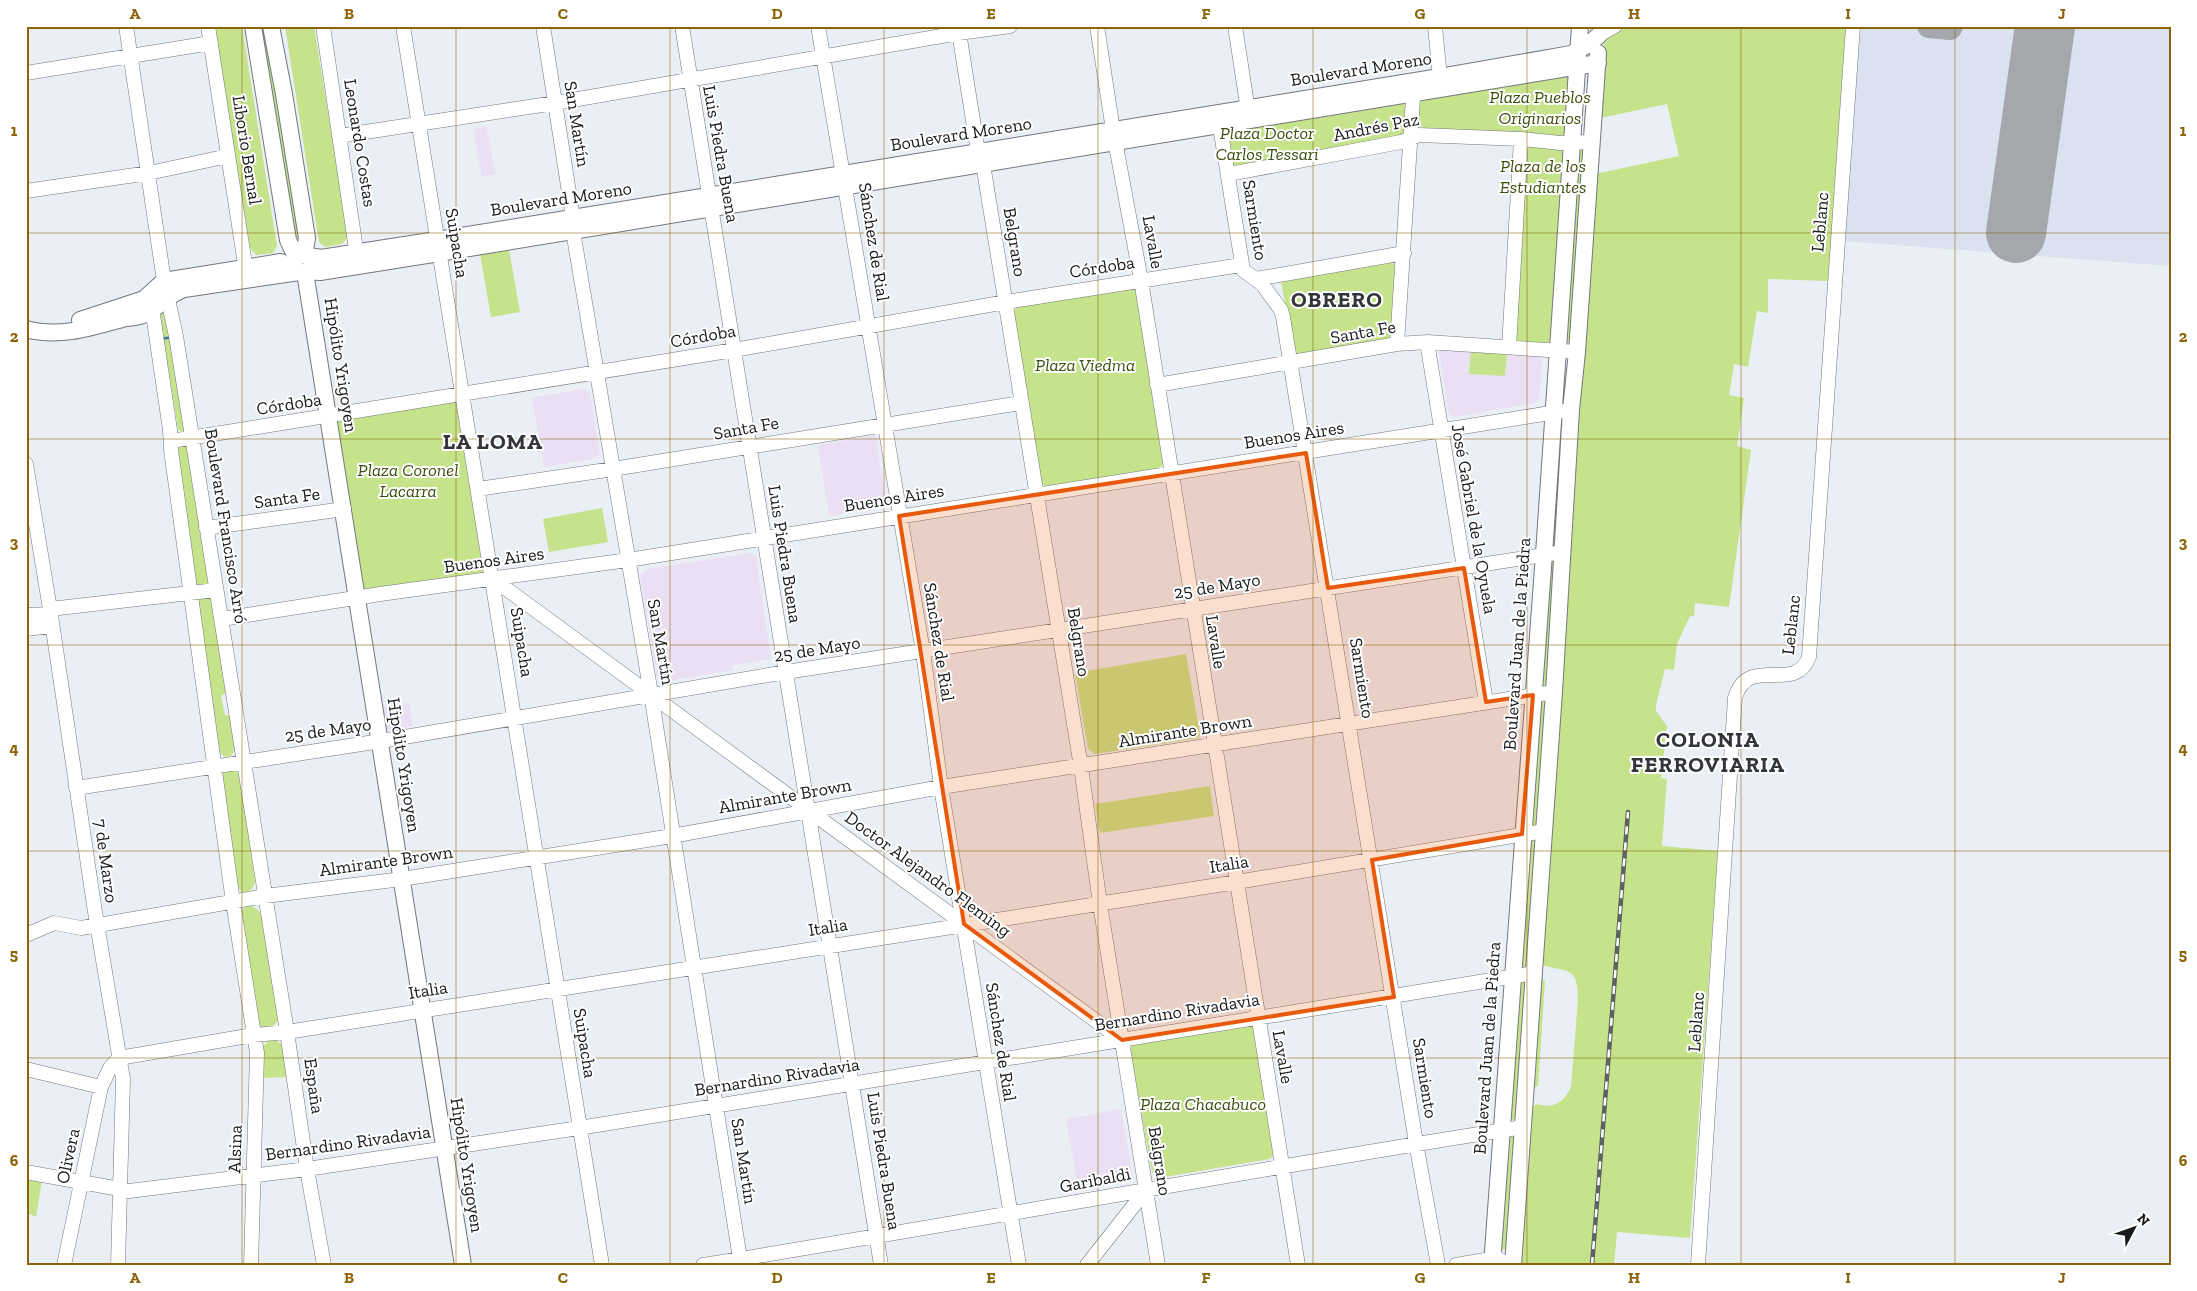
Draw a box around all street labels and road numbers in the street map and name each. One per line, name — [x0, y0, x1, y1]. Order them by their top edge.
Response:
street label: Boulevard Moreno — [1289, 47, 1433, 91]
street label: Leonardo Costas — [339, 77, 381, 209]
street label: San Martín — [559, 79, 595, 169]
street label: Luis Piedra Buena — [698, 84, 744, 225]
street label: Liborio Bernal — [228, 94, 267, 206]
street label: Andrés Paz — [1331, 108, 1421, 146]
street label: Boulevard Moreno — [889, 112, 1033, 156]
street label: Boulevard Moreno — [489, 177, 633, 221]
street label: Sarmiento — [1238, 178, 1272, 262]
street label: Sánchez de Rial — [854, 181, 894, 303]
street label: Leblanc — [1806, 191, 1834, 253]
street label: Belgrano — [999, 206, 1031, 278]
street label: Suipacha — [441, 207, 473, 280]
street label: Lavalle — [1137, 213, 1169, 271]
street label: Córdoba — [1068, 251, 1137, 283]
street label: Hipólito Yrigoyen — [319, 296, 363, 435]
street label: Santa Fe — [1328, 315, 1398, 349]
street label: Córdoba — [669, 319, 738, 353]
street label: Córdoba — [255, 388, 324, 420]
street label: Santa Fe — [711, 411, 781, 445]
street label: Buenos Aires — [1242, 416, 1346, 454]
street label: José Gabriel de la Oyuela — [1446, 422, 1502, 616]
street label: Boulevard Francisco Arró — [200, 427, 252, 625]
street label: Buenos Aires — [842, 479, 946, 517]
street label: Santa Fe — [253, 482, 321, 514]
street label: Luis Piedra Buena — [763, 484, 807, 625]
street label: Boulevard Juan de la Piedra — [1499, 537, 1535, 751]
street label: Buenos Aires — [442, 542, 546, 578]
street label: 25 de Mayo — [1172, 568, 1262, 604]
street label: Sánchez de Rial — [919, 581, 959, 703]
street label: Leblanc — [1777, 594, 1805, 656]
street label: San Martín — [643, 597, 679, 687]
street label: Suipacha — [506, 606, 538, 679]
street label: Belgrano — [1063, 606, 1095, 678]
street label: Lavalle — [1201, 614, 1231, 670]
street label: 25 de Mayo — [772, 631, 862, 667]
street label: Sarmiento — [1345, 636, 1379, 720]
street label: Hipólito Yrigoyen — [382, 696, 426, 835]
street label: Almirante Brown — [1117, 710, 1254, 752]
street label: 25 de Mayo — [283, 713, 373, 747]
street label: Almirante Brown — [717, 773, 854, 819]
street label: Doctor Alejandro Fleming — [841, 806, 1016, 942]
street label: 7 de Marzo — [89, 818, 123, 904]
street label: Almirante Brown — [318, 841, 455, 881]
street label: Italia — [1208, 850, 1250, 878]
street label: Italia — [807, 913, 849, 941]
street label: Boulevard Juan de la Piedra — [1469, 941, 1505, 1155]
street label: Italia — [407, 976, 449, 1004]
street label: Sánchez de Rial — [981, 981, 1021, 1103]
street label: Bernardino Rivadavia — [1093, 988, 1261, 1036]
street label: Leblanc — [1683, 991, 1709, 1053]
street label: Suipacha — [569, 1007, 601, 1080]
street label: Lavalle — [1267, 1028, 1299, 1086]
street label: Sarmiento — [1408, 1036, 1442, 1120]
street label: Bernardino Rivadavia — [693, 1053, 861, 1101]
street label: España — [299, 1057, 329, 1116]
street label: Luis Piedra Buena — [862, 1091, 906, 1232]
street label: Hipólito Yrigoyen — [445, 1096, 489, 1235]
street label: San Martín — [726, 1116, 762, 1206]
street label: Bernardino Rivadavia — [264, 1120, 432, 1166]
street label: Alsina — [223, 1124, 247, 1174]
street label: Belgrano — [1144, 1125, 1176, 1197]
street label: Olivera — [51, 1126, 85, 1186]
street label: Garibaldi — [1058, 1162, 1132, 1198]

